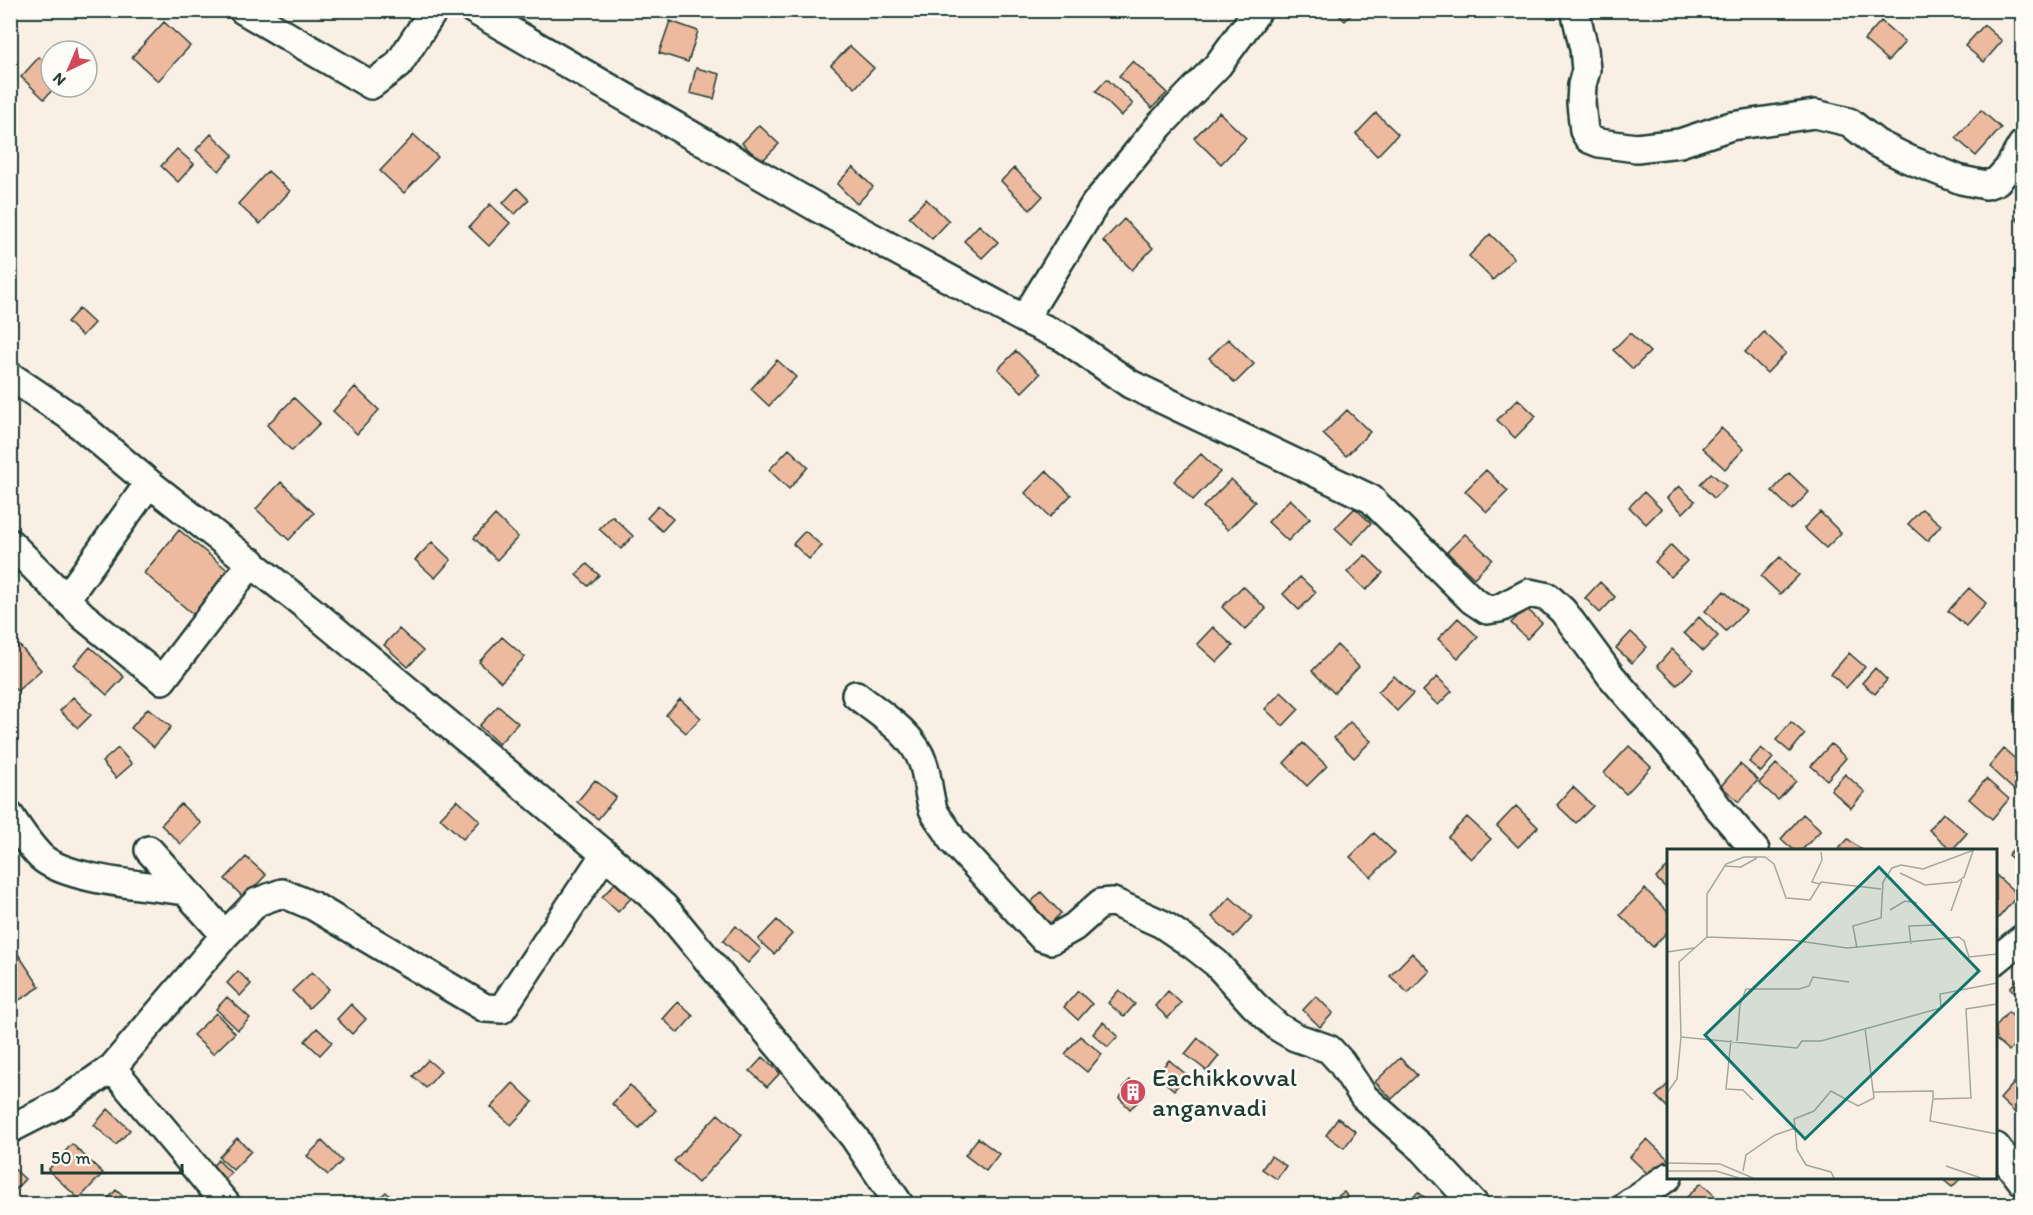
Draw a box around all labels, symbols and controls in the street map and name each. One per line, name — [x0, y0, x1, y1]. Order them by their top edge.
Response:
north arrow — [39, 39, 99, 99]
text: N — [48, 69, 69, 90]
inset map — [1667, 849, 1997, 1179]
place label: Eachikkovval anganvadi — [1152, 1061, 1297, 1123]
building icon: Eachikkovval anganvadi — [1118, 1077, 1148, 1107]
scale bar — [42, 1137, 182, 1175]
text: 50 m — [51, 1147, 91, 1169]

